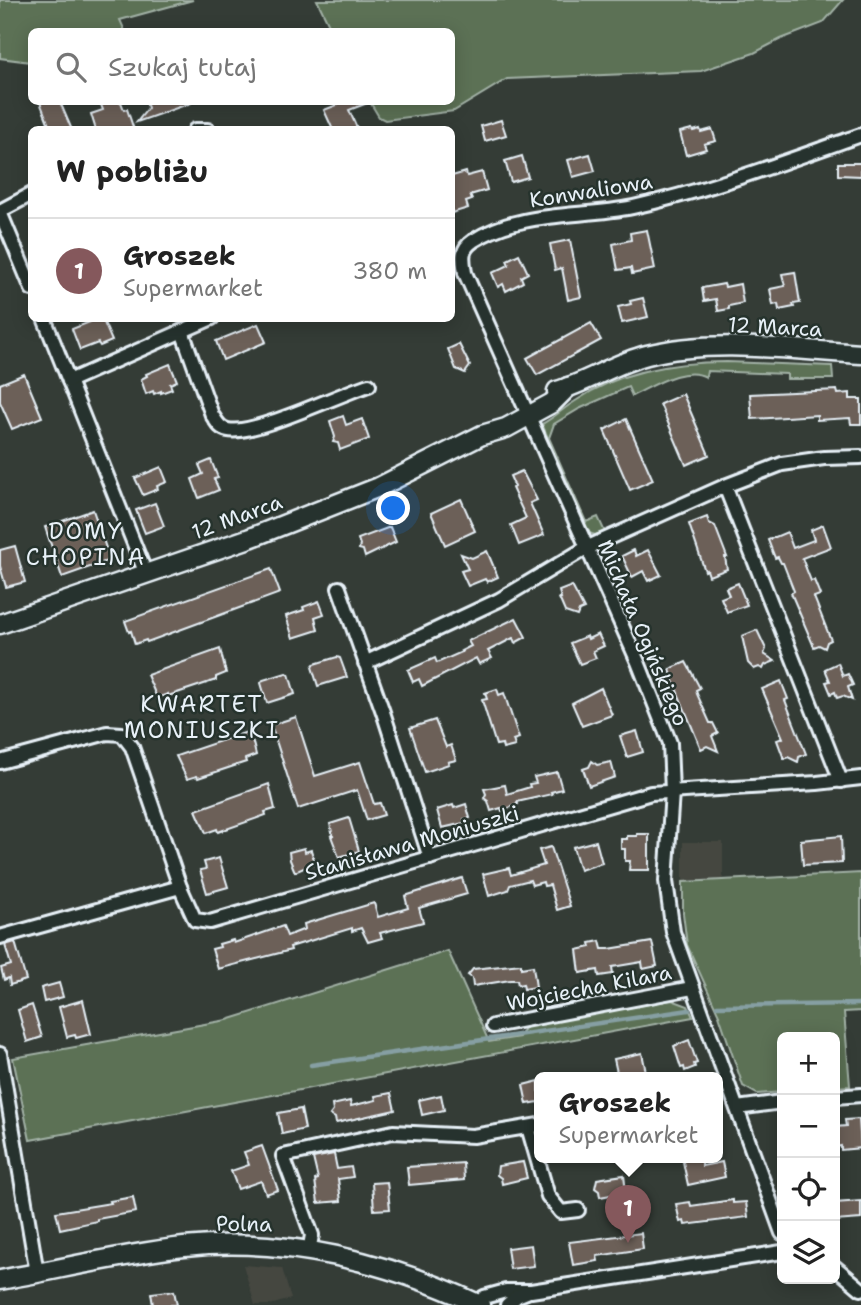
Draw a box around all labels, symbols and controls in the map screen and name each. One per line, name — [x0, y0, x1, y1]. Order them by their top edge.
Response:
search box — [28, 28, 455, 105]
icon: search — [52, 48, 90, 86]
text: Szukaj tutaj — [108, 49, 257, 84]
text: W pobliżu — [56, 151, 208, 192]
street label: Konwaliowa — [528, 167, 654, 215]
text: Groszek — [123, 238, 236, 273]
text: 1 — [74, 256, 84, 286]
text: 380 m — [352, 256, 427, 286]
text: Supermarket — [123, 273, 263, 303]
street label: 12 Marca — [727, 311, 823, 343]
street label: 12 Marca — [188, 488, 286, 546]
your location — [376, 491, 410, 525]
district label: DOMY CHOPINA — [26, 516, 146, 572]
street label: Michała Ogińskiego — [591, 536, 695, 730]
district label: KWARTET MONIUSZKI — [124, 689, 280, 745]
street label: Stanisława Moniuszki — [301, 799, 523, 887]
street label: Wojciecha Kilara — [504, 958, 674, 1018]
map controls — [777, 1032, 840, 1284]
button: + — [777, 1032, 840, 1095]
popup — [534, 1072, 723, 1163]
text: Groszek — [558, 1085, 671, 1120]
button: − — [777, 1095, 840, 1158]
text: Supermarket — [558, 1120, 699, 1150]
button: locate — [777, 1158, 840, 1221]
pin: 1 — [605, 1185, 651, 1243]
street label: Polna — [216, 1210, 272, 1238]
button: layers — [777, 1221, 840, 1284]

